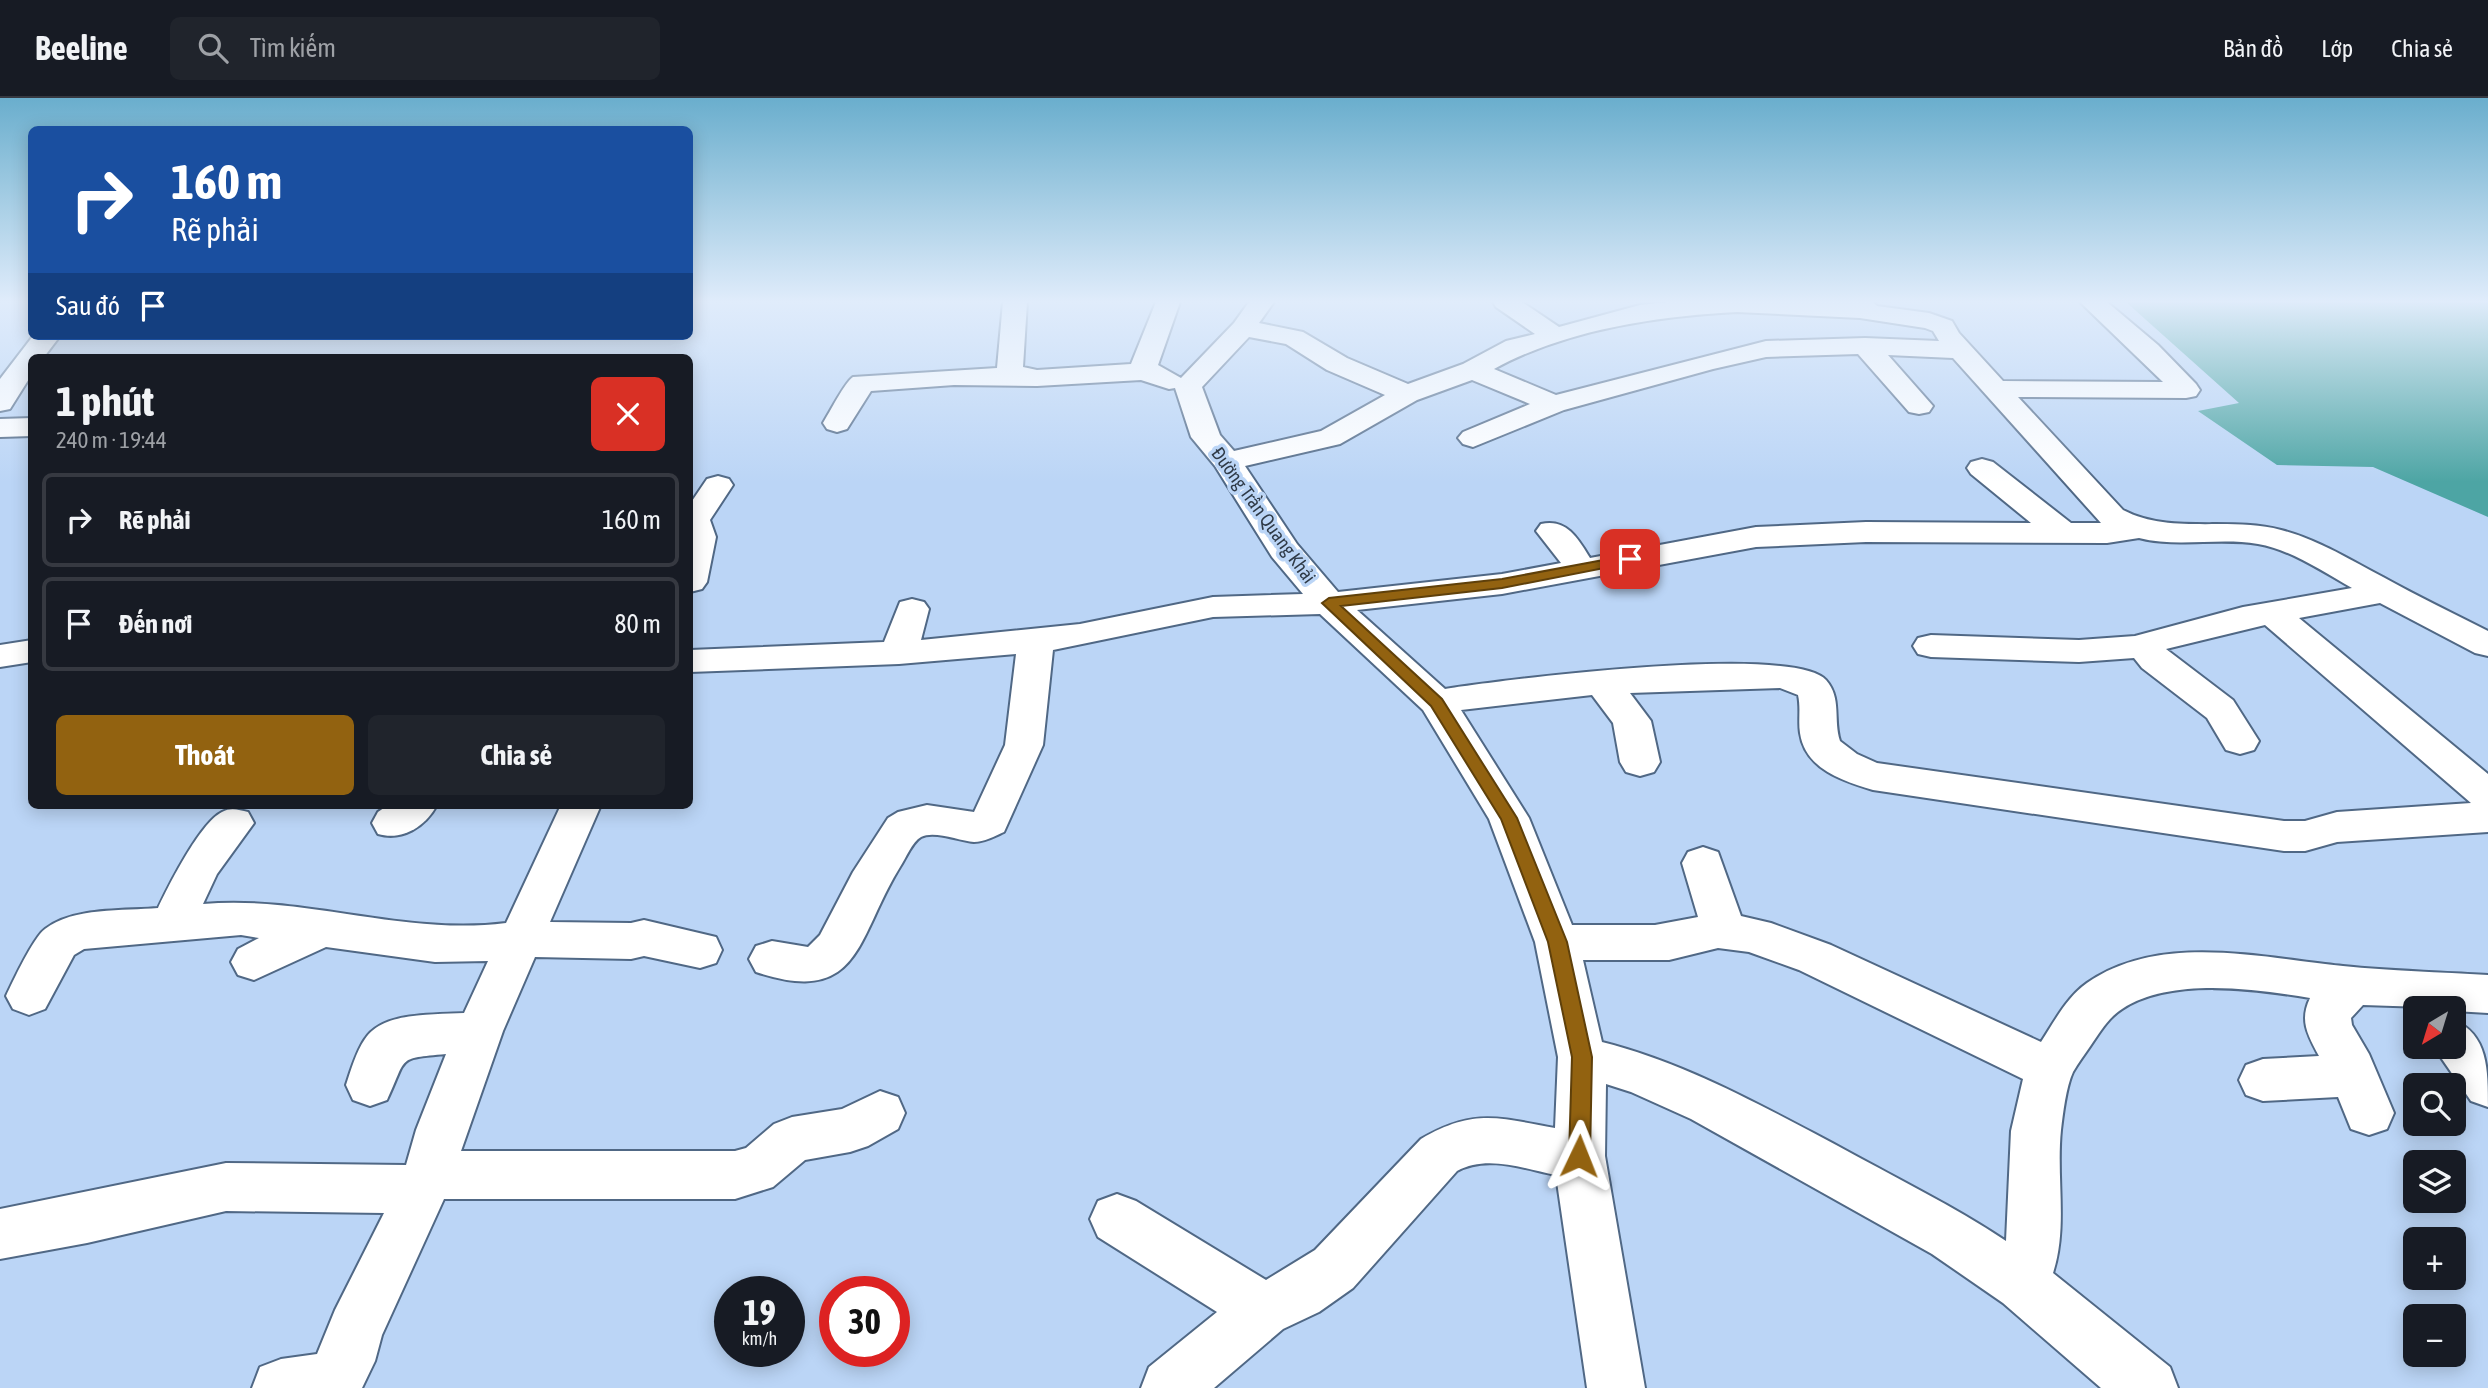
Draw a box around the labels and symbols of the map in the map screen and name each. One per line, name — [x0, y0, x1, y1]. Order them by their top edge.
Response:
street label: Đường Trần Quang Khải — [1207, 443, 1321, 587]
pin — [1600, 529, 1660, 589]
north arrow — [2403, 996, 2466, 1059]
position arrow — [1542, 1119, 1616, 1193]
speed limit sign: 30 — [819, 1276, 910, 1367]

